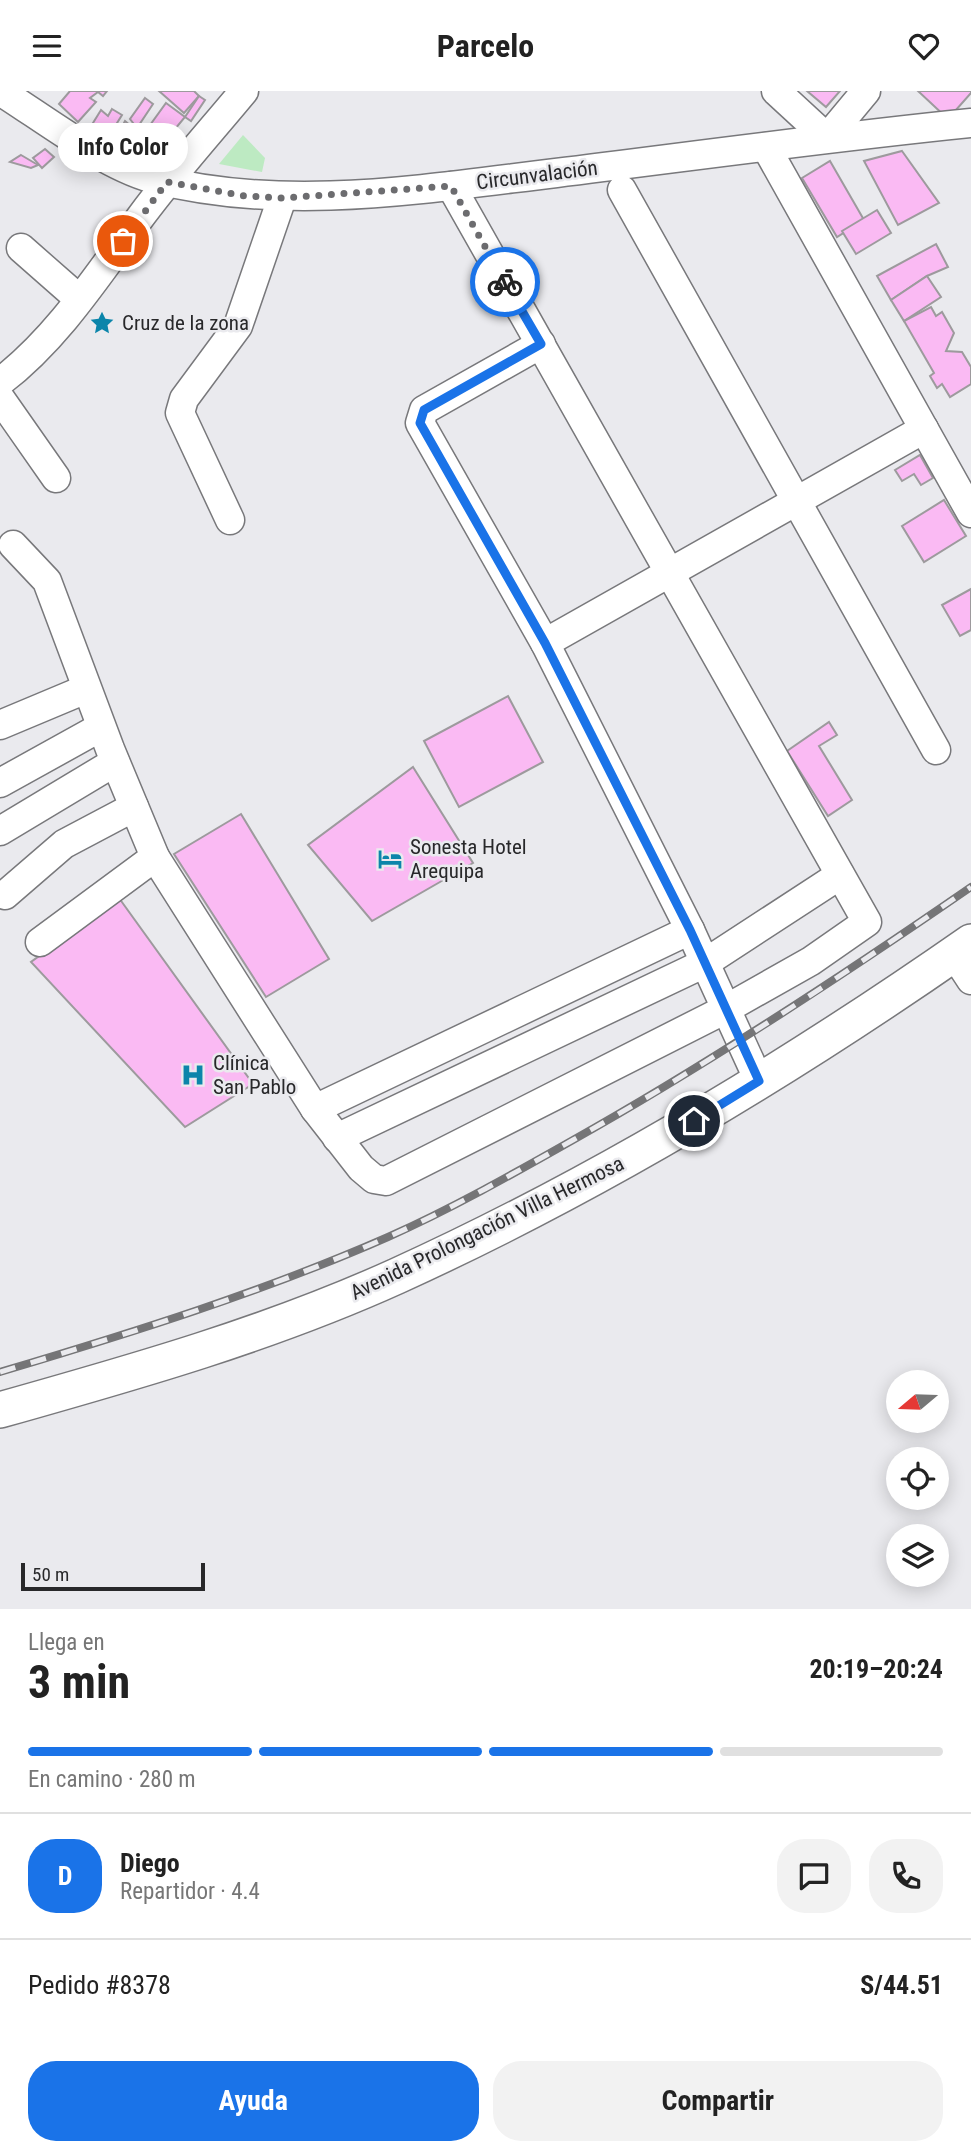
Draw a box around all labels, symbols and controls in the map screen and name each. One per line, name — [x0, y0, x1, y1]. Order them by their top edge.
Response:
icon: menu — [28, 27, 66, 65]
text: Parcelo — [437, 27, 534, 65]
icon: heart — [905, 27, 943, 65]
callout: Info Color — [58, 122, 188, 171]
text: Info Color — [77, 134, 169, 161]
street label: Circunvalación — [475, 156, 599, 194]
pin — [93, 211, 153, 271]
icon: bag — [104, 222, 142, 260]
courier — [470, 247, 540, 317]
icon: bike — [486, 263, 524, 301]
place icon: Cruz de la zona — [88, 309, 116, 337]
place label: Cruz de la zona — [122, 311, 249, 335]
place label: Sonesta Hotel Arequipa — [410, 835, 527, 883]
hotel icon: Sonesta Hotel Arequipa — [376, 845, 404, 873]
place label: Clínica San Pablo — [213, 1051, 296, 1099]
hospital icon: Clínica San Pablo — [179, 1061, 207, 1089]
pin — [664, 1091, 724, 1151]
icon: home — [675, 1102, 713, 1140]
street label: Avenida Prolongación Villa Hermosa — [346, 1151, 628, 1305]
north arrow — [886, 1370, 948, 1433]
map controls — [886, 1370, 949, 1587]
button: locate — [886, 1447, 949, 1510]
button: layers — [886, 1524, 949, 1587]
scale bar — [21, 1560, 205, 1592]
text: 50 m — [32, 1563, 69, 1586]
text: Llega en — [28, 1629, 105, 1656]
text: 20:19–20:24 — [809, 1654, 943, 1684]
text: 3 min — [28, 1655, 130, 1709]
text: En camino · 280 m — [28, 1766, 196, 1793]
button: chat — [777, 1839, 851, 1913]
button: phone — [869, 1839, 943, 1913]
text: Diego — [120, 1848, 180, 1878]
text: D — [58, 1861, 72, 1891]
text: Repartidor · 4.4 — [120, 1878, 260, 1905]
text: Pedido #8378 — [28, 1970, 171, 2000]
text: S/44.51 — [860, 1970, 943, 2000]
button: Ayuda — [28, 2061, 479, 2141]
button: Compartir — [493, 2061, 943, 2141]

